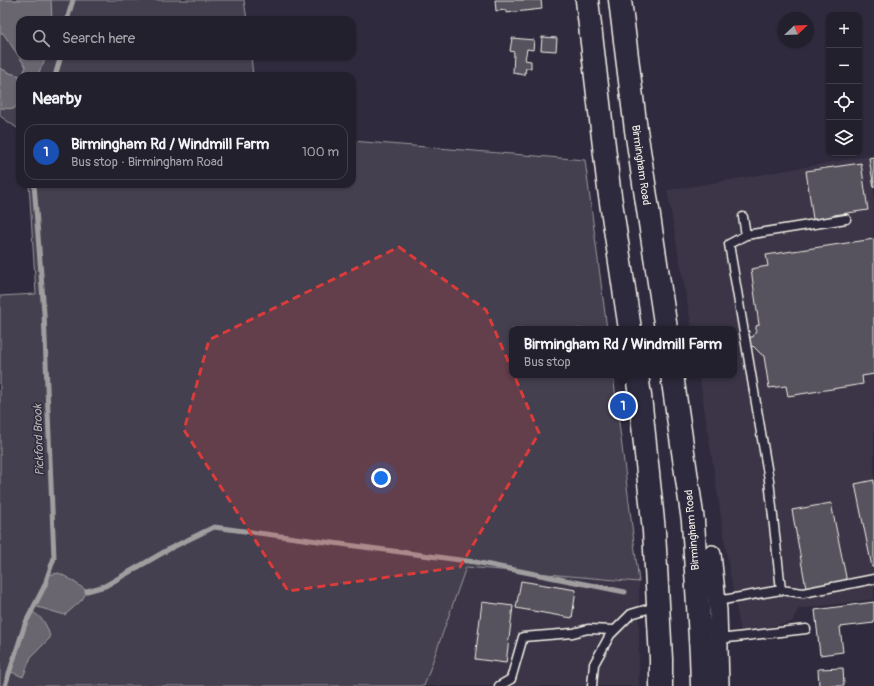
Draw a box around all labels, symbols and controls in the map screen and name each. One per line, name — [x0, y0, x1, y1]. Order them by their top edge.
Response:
north arrow — [778, 12, 814, 48]
map controls — [826, 12, 862, 156]
button: + — [826, 12, 862, 48]
search box — [16, 16, 356, 60]
icon: search — [30, 27, 52, 49]
text: Search here — [62, 29, 135, 48]
button: − — [826, 48, 862, 84]
button: locate — [826, 84, 862, 120]
text: Nearby — [32, 88, 81, 109]
button: layers — [826, 120, 862, 156]
street label: Birmingham Road — [629, 124, 653, 206]
text: Birmingham Rd / Windmill Farm — [71, 135, 269, 154]
text: 1 — [43, 144, 49, 160]
text: 100 m — [302, 144, 339, 160]
text: Bus stop · Birmingham Road — [71, 154, 223, 170]
popup — [509, 326, 737, 378]
text: Birmingham Rd / Windmill Farm — [524, 335, 722, 354]
text: Bus stop — [524, 354, 571, 370]
pin: 1 — [610, 391, 636, 421]
water label: Pickford Brook — [30, 403, 48, 476]
your location — [371, 468, 391, 488]
street label: Birmingham Road — [682, 489, 702, 571]

